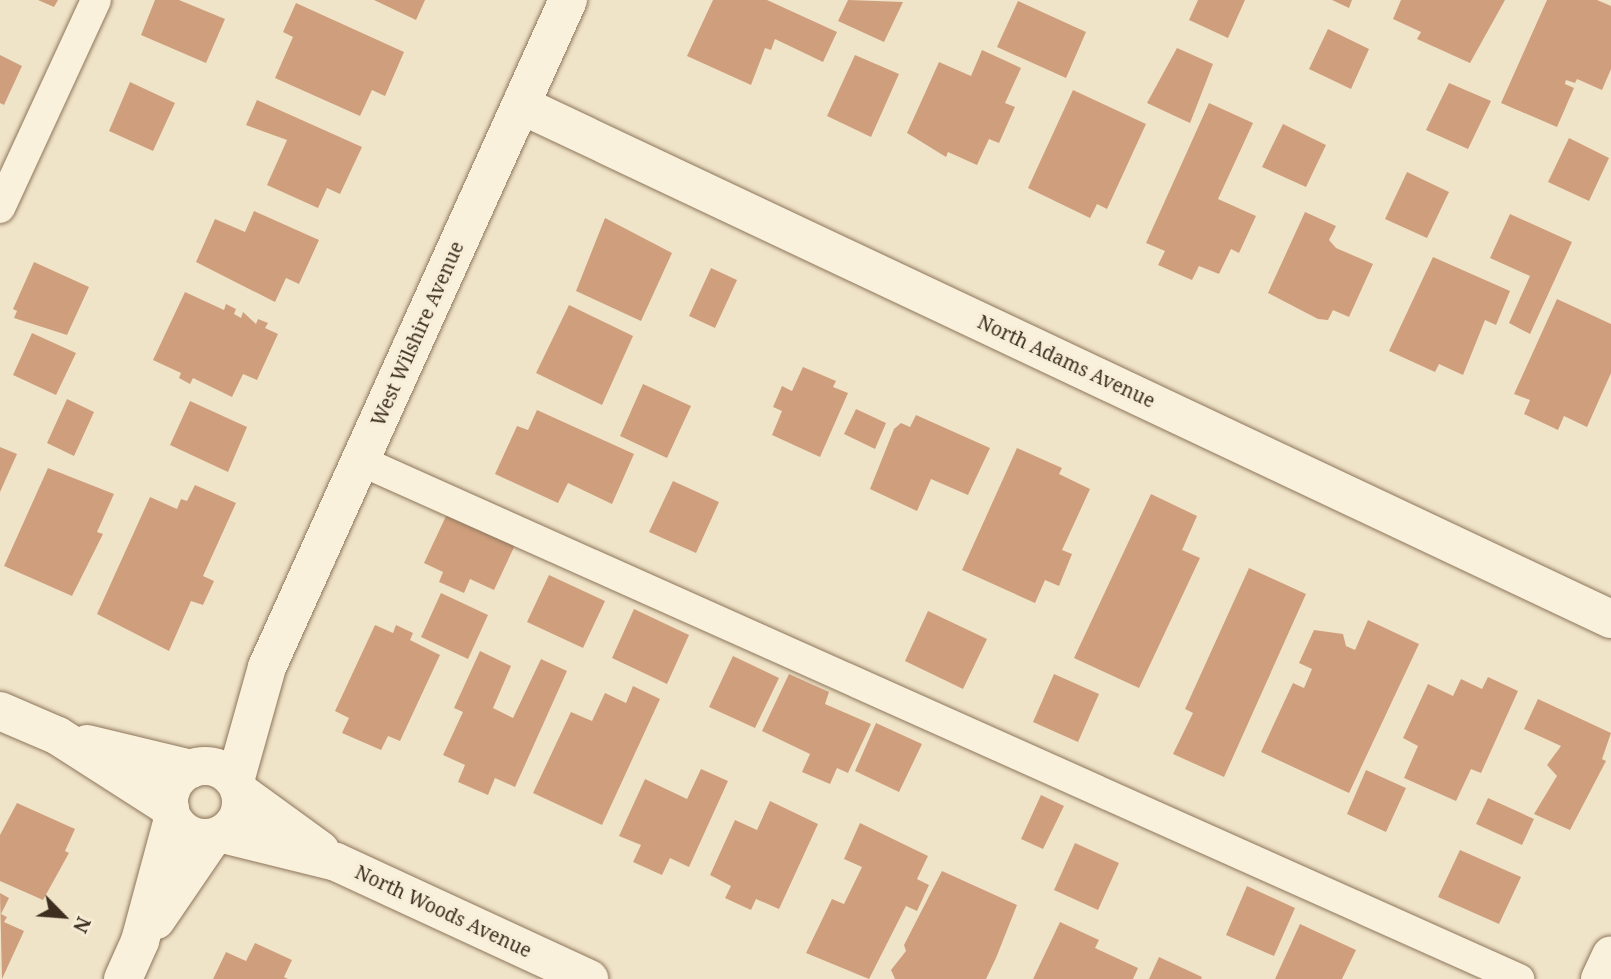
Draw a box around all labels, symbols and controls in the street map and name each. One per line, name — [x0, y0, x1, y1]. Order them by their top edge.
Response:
street label: West Wilshire Avenue — [367, 238, 469, 430]
street label: North Adams Avenue — [974, 311, 1158, 413]
street label: North Woods Avenue — [351, 861, 535, 963]
north arrow — [28, 881, 98, 951]
text: N — [67, 913, 97, 937]

